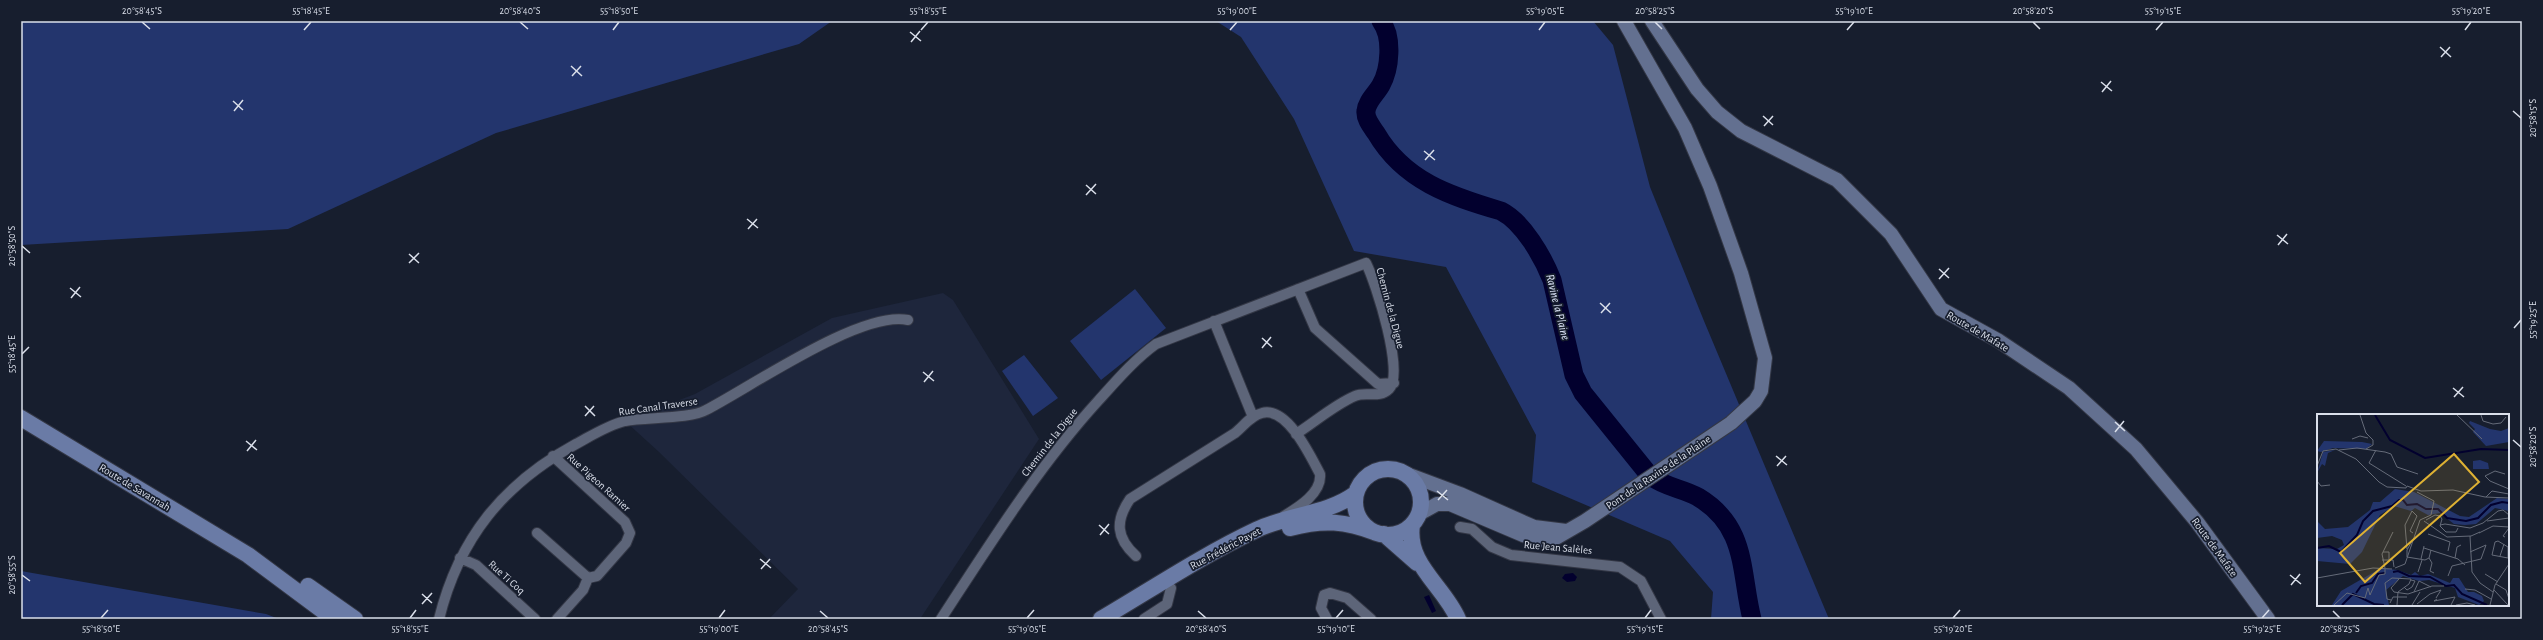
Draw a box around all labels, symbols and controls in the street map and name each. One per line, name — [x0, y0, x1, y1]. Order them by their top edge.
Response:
text: 20°58'45"S — [122, 6, 162, 16]
text: 55°18'45"E — [292, 6, 330, 16]
text: 20°58'40"S — [500, 6, 541, 16]
text: 55°18'50"E — [600, 6, 638, 16]
text: 55°18'55"E — [909, 6, 947, 16]
text: 55°19'00"E — [1217, 6, 1257, 16]
text: 55°19'05"E — [1526, 6, 1564, 16]
text: 20°58'25"S — [1635, 6, 1675, 16]
text: 55°19'10"E — [1835, 6, 1873, 16]
text: 20°58'20"S — [2013, 6, 2054, 16]
text: 55°19'15"E — [2145, 6, 2181, 16]
text: 55°19'20"E — [2452, 6, 2490, 16]
text: 20°58'15"S — [2528, 98, 2538, 137]
text: 20°58'50"S — [7, 226, 17, 266]
street label: Chemin de la Digue — [1374, 266, 1407, 350]
water label: Ravine la Plaine — [1544, 273, 1572, 342]
text: 55°19'25"E — [2528, 301, 2538, 339]
street label: Route de Mafate — [1945, 309, 2011, 354]
text: 55°18'45"E — [7, 335, 17, 373]
street label: Rue Canal Traverse — [618, 396, 698, 417]
street label: Chemin de la Digue — [1019, 406, 1079, 479]
inset map — [2317, 414, 2509, 606]
text: 20°58'20"S — [2528, 426, 2538, 467]
street label: Pont de la Ravine de la Plaine — [1604, 433, 1713, 512]
street label: Rue Pigeon Ramier — [565, 451, 633, 514]
street label: Route de Savannah — [97, 462, 172, 513]
street label: Route de Mafate — [2190, 516, 2240, 579]
street label: Rue Frédéric Payet — [1188, 525, 1263, 572]
street label: Rue Jean Salèles — [1523, 539, 1593, 556]
text: 20°58'55"S — [7, 555, 17, 595]
street label: Rue Ti Coq — [486, 558, 527, 596]
text: 55°18'50"E — [82, 624, 120, 634]
text: 55°18'55"E — [391, 624, 429, 634]
text: 55°19'00"E — [699, 624, 739, 634]
text: 20°58'45"S — [808, 624, 848, 634]
text: 55°19'05"E — [1008, 624, 1046, 634]
text: 20°58'40"S — [1186, 624, 1227, 634]
text: 55°19'10"E — [1317, 624, 1355, 634]
text: 55°19'15"E — [1627, 624, 1663, 634]
text: 55°19'20"E — [1934, 624, 1972, 634]
text: 55°19'25"E — [2243, 624, 2281, 634]
text: 20°58'25"S — [2320, 624, 2360, 634]

